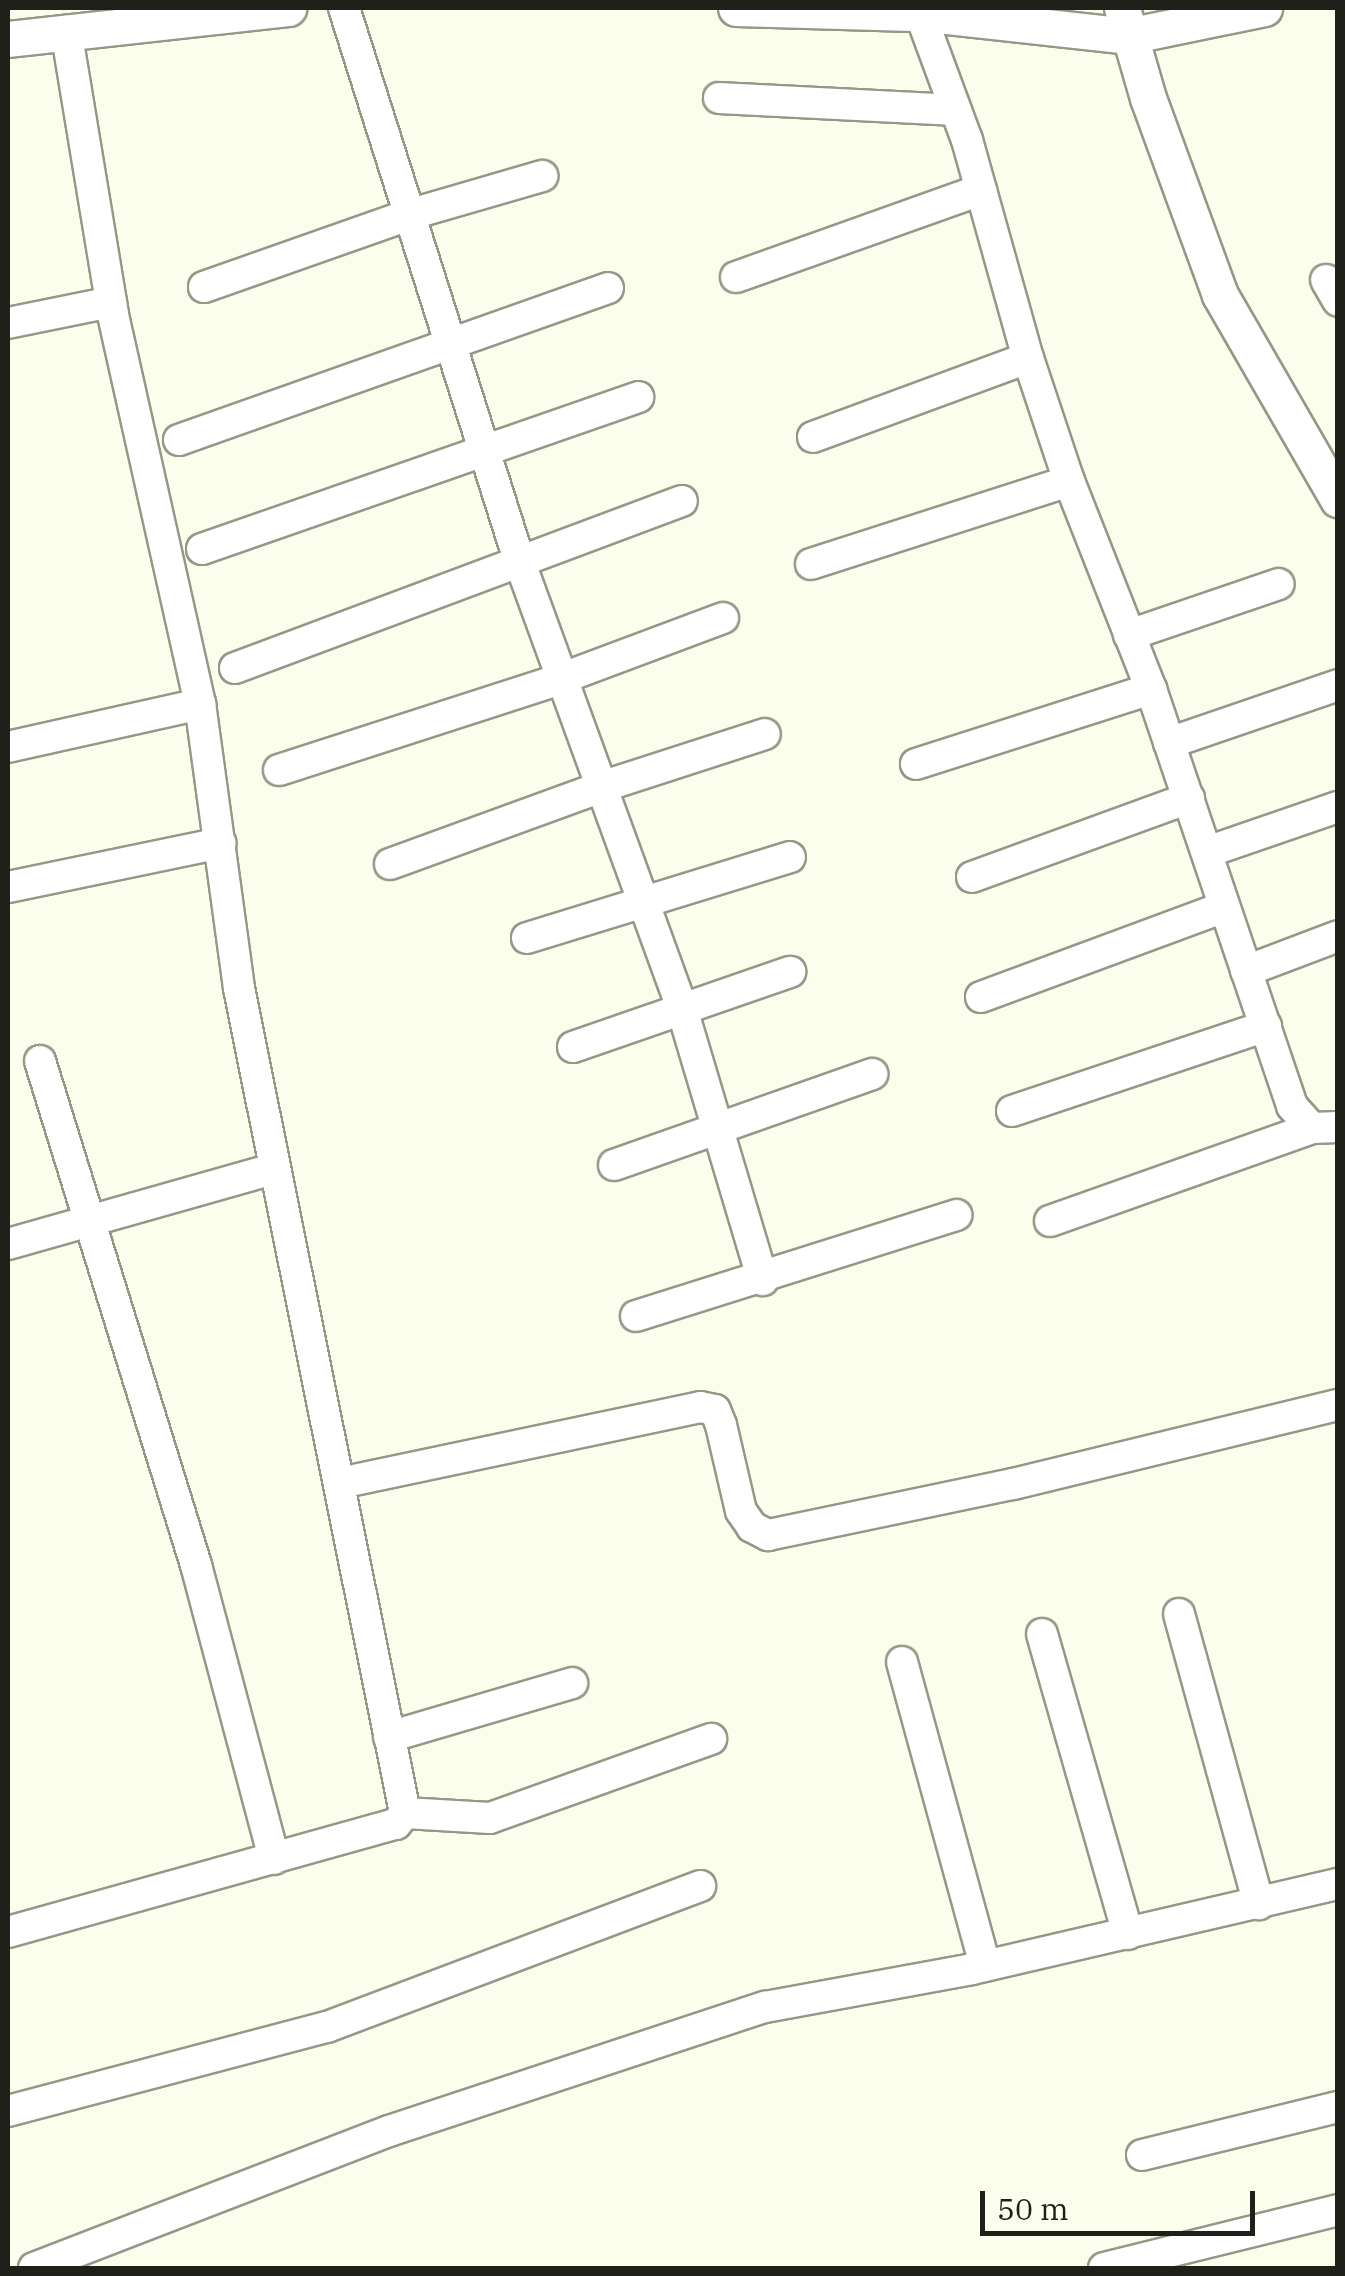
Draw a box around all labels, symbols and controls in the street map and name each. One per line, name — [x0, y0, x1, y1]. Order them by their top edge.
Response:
scale bar — [985, 2171, 1260, 2233]
text: 50 m — [997, 2189, 1069, 2228]

